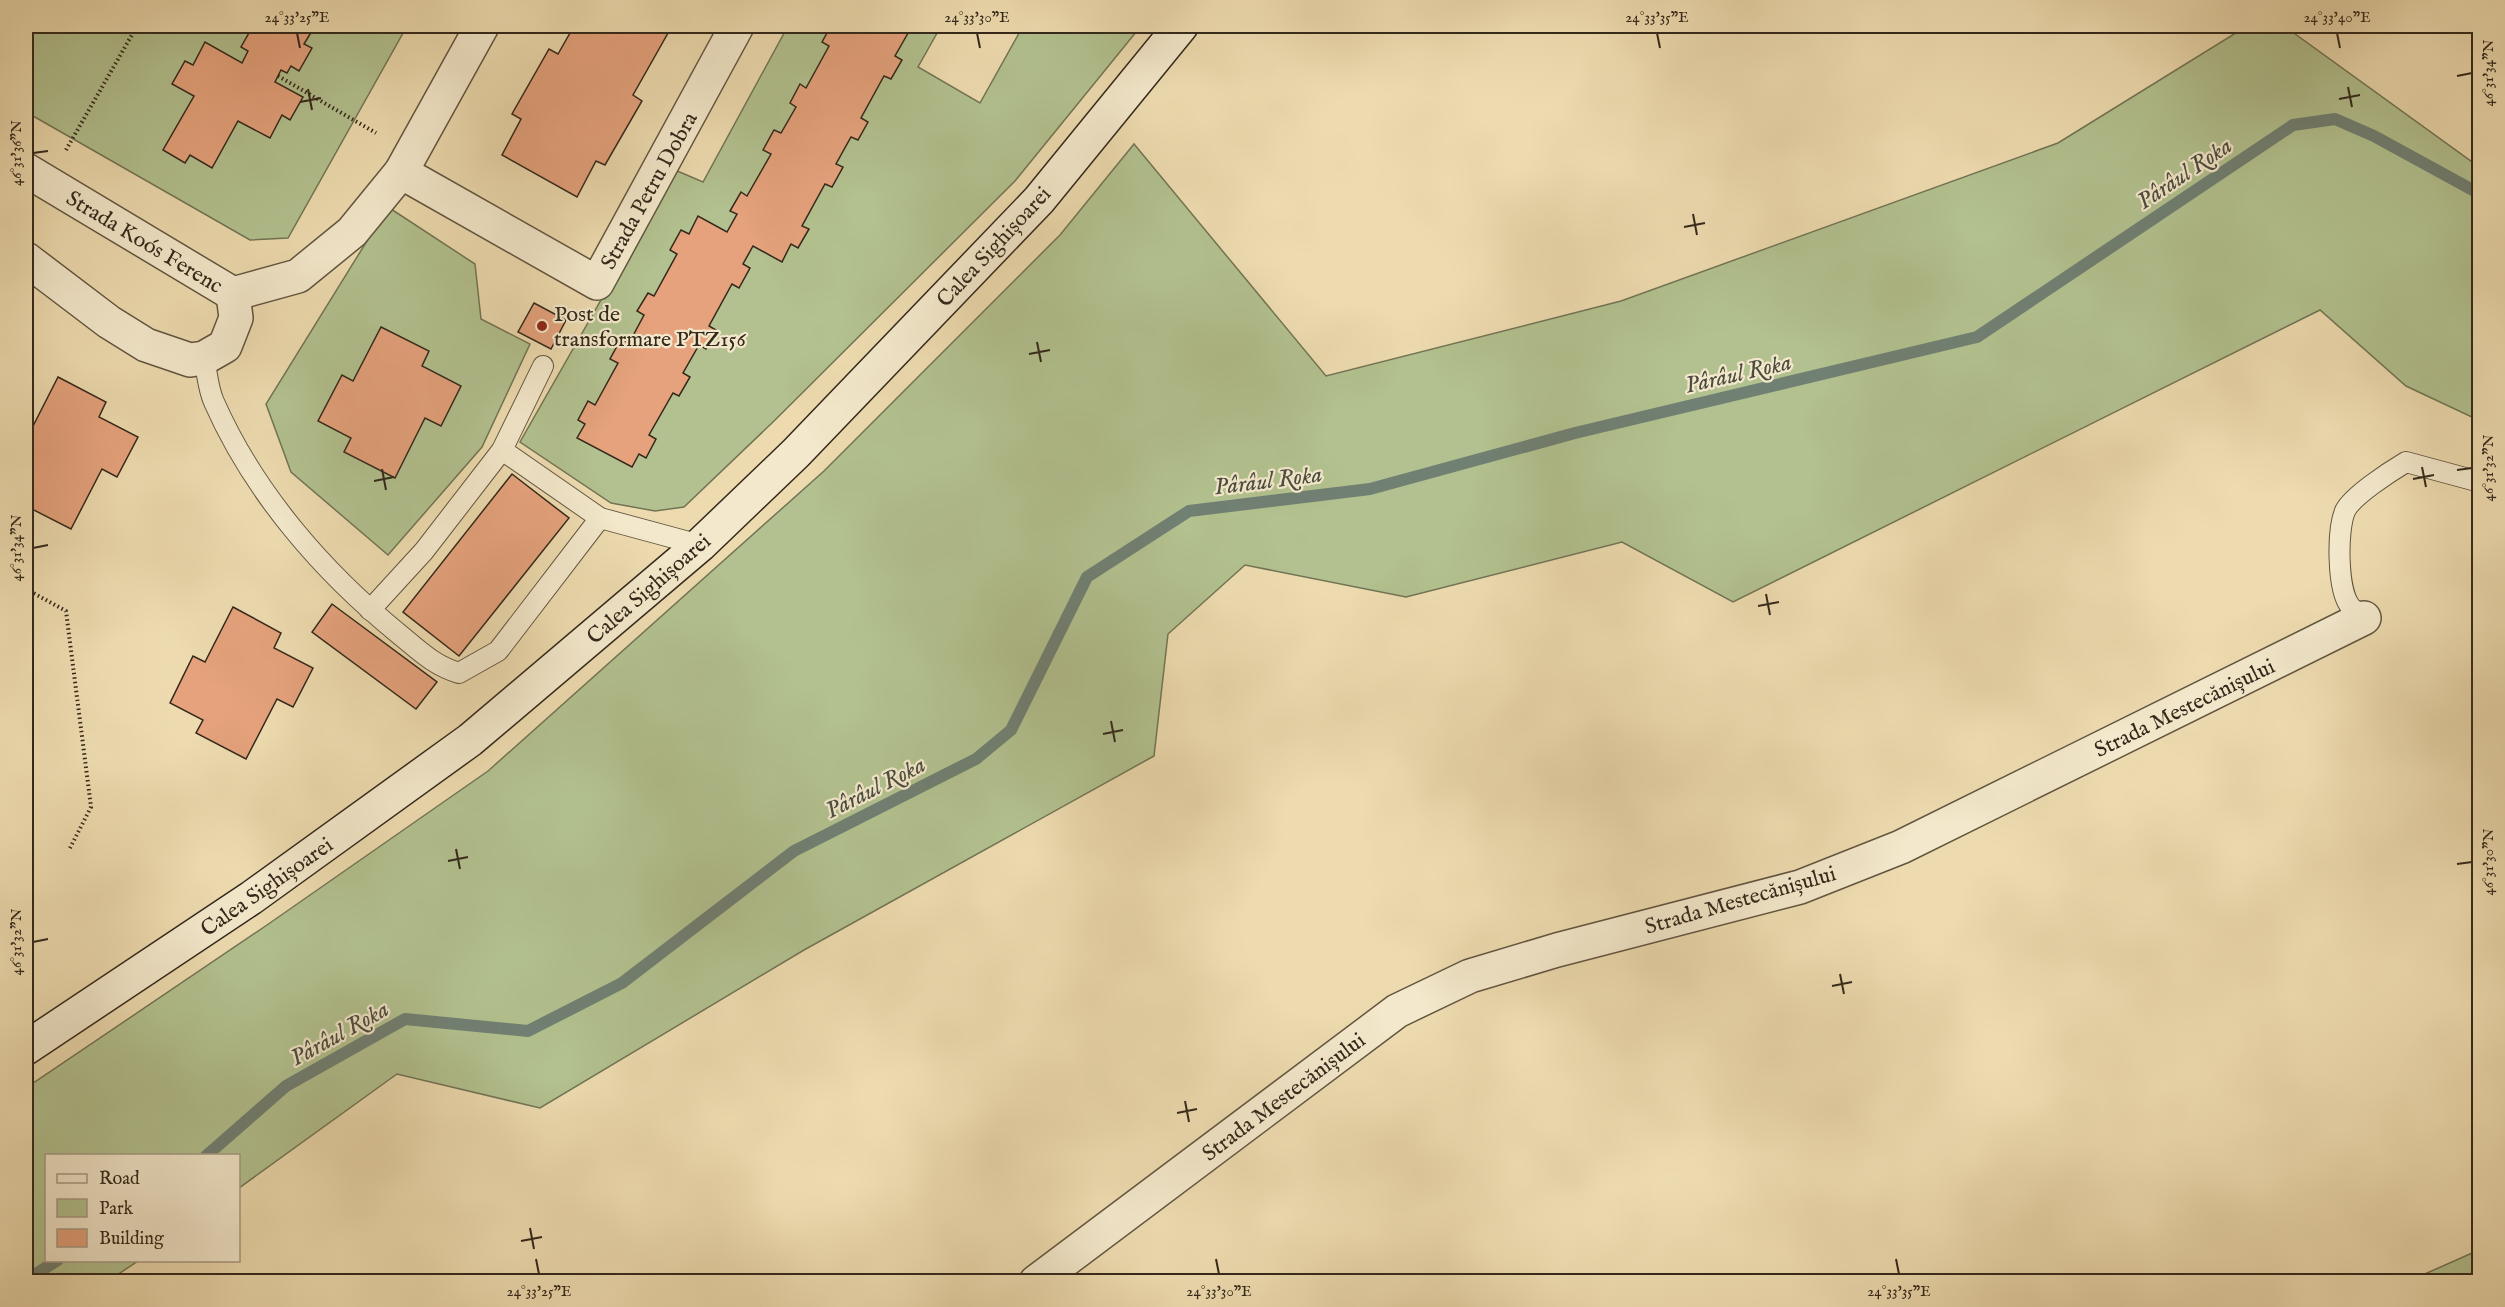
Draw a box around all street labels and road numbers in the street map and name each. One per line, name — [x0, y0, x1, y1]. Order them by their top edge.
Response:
street label: Strada Petru Dobra — [595, 107, 705, 275]
street label: Calea Sighișoarei — [931, 181, 1058, 314]
street label: Strada Koós Ferenc — [61, 185, 227, 300]
street label: Calea Sighișoarei — [581, 528, 717, 651]
street label: Strada Mestecănișului — [2090, 653, 2280, 765]
street label: Calea Sighișoarei — [195, 832, 339, 944]
street label: Strada Mestecănișului — [1642, 860, 1839, 942]
street label: Strada Mestecănișului — [1197, 1027, 1372, 1168]

